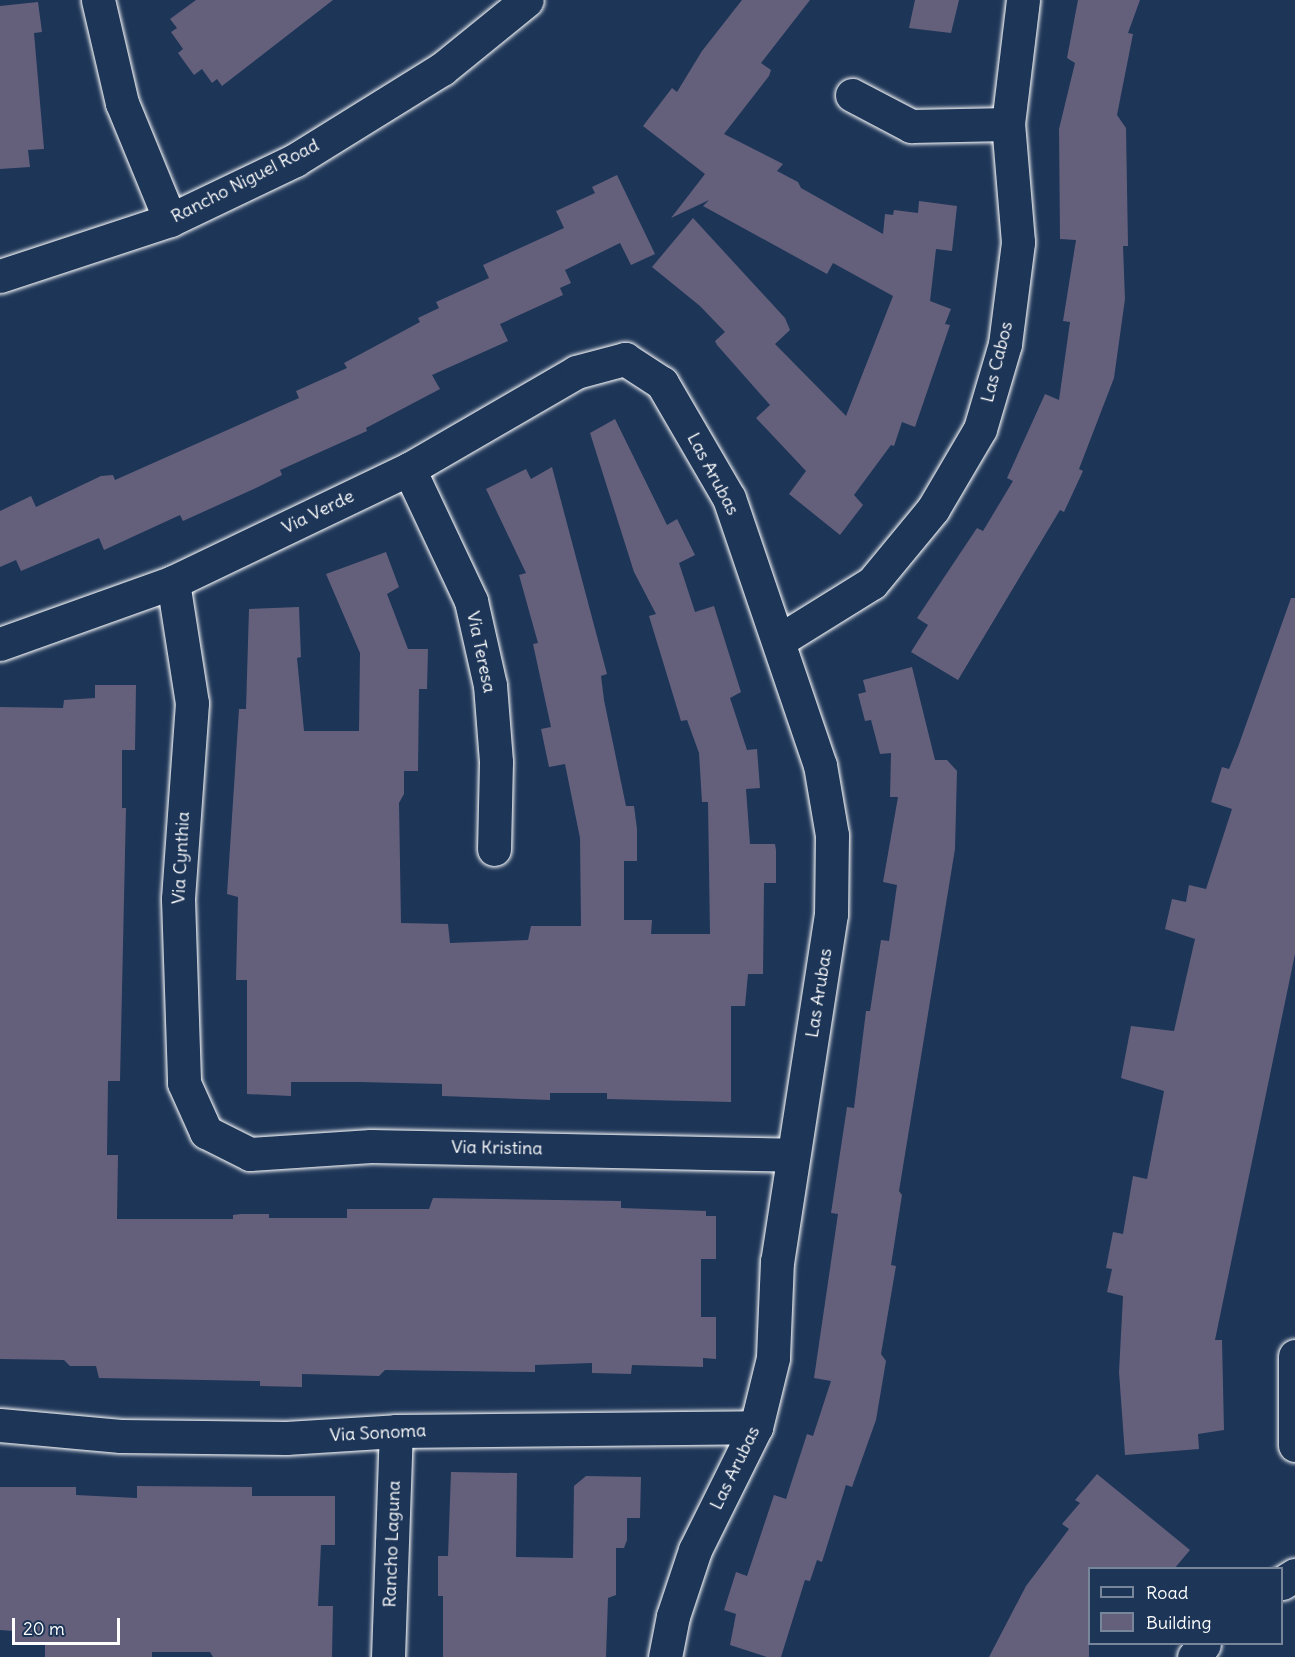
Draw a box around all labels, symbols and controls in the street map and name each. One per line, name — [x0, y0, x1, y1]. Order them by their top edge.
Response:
street label: Rancho Niguel Road — [167, 134, 323, 228]
street label: Las Cabos — [977, 319, 1017, 405]
street label: Las Arubas — [682, 429, 744, 519]
street label: Via Verde — [278, 485, 358, 539]
street label: Via Teresa — [462, 609, 500, 695]
street label: Via Cynthia — [168, 811, 194, 905]
street label: Las Arubas — [801, 947, 837, 1039]
street label: Via Kristina — [451, 1136, 543, 1160]
street label: Via Sonoma — [329, 1420, 427, 1446]
street label: Las Arubas — [706, 1423, 764, 1513]
street label: Rancho Laguna — [379, 1480, 405, 1608]
legend — [1088, 1567, 1283, 1645]
text: Road — [1146, 1581, 1188, 1604]
scale bar — [15, 1606, 123, 1644]
text: Building — [1146, 1611, 1211, 1634]
text: 20 m — [23, 1617, 65, 1640]

